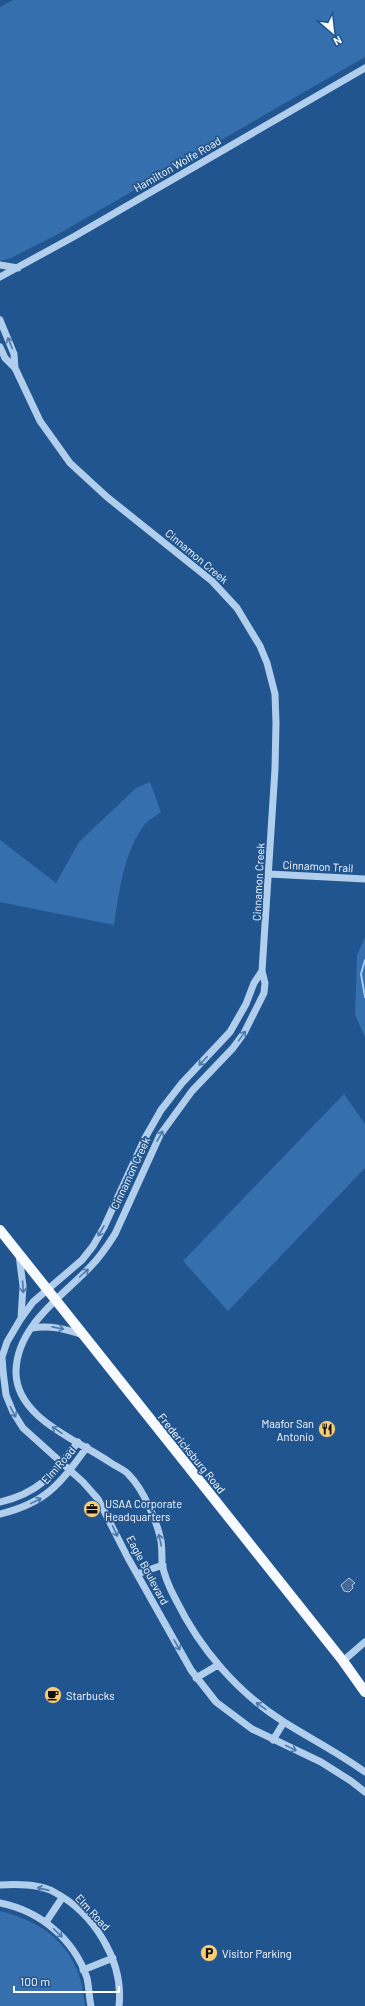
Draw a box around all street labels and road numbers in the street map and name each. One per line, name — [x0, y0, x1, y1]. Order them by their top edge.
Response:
street label: Hamilton Wolfe Road — [131, 134, 223, 194]
street label: Cinnamon Creek — [163, 526, 231, 586]
street label: Cinnamon Creek — [249, 842, 267, 921]
street label: Cinnamon Trail — [282, 858, 354, 874]
street label: Cinnamon Creek — [108, 1134, 153, 1211]
street label: Fredericksburg Road — [156, 1410, 228, 1496]
street label: Elm Road — [38, 1444, 78, 1486]
street label: Eagle Boulevard — [124, 1533, 172, 1607]
street label: Elm Road — [73, 1891, 113, 1933]

